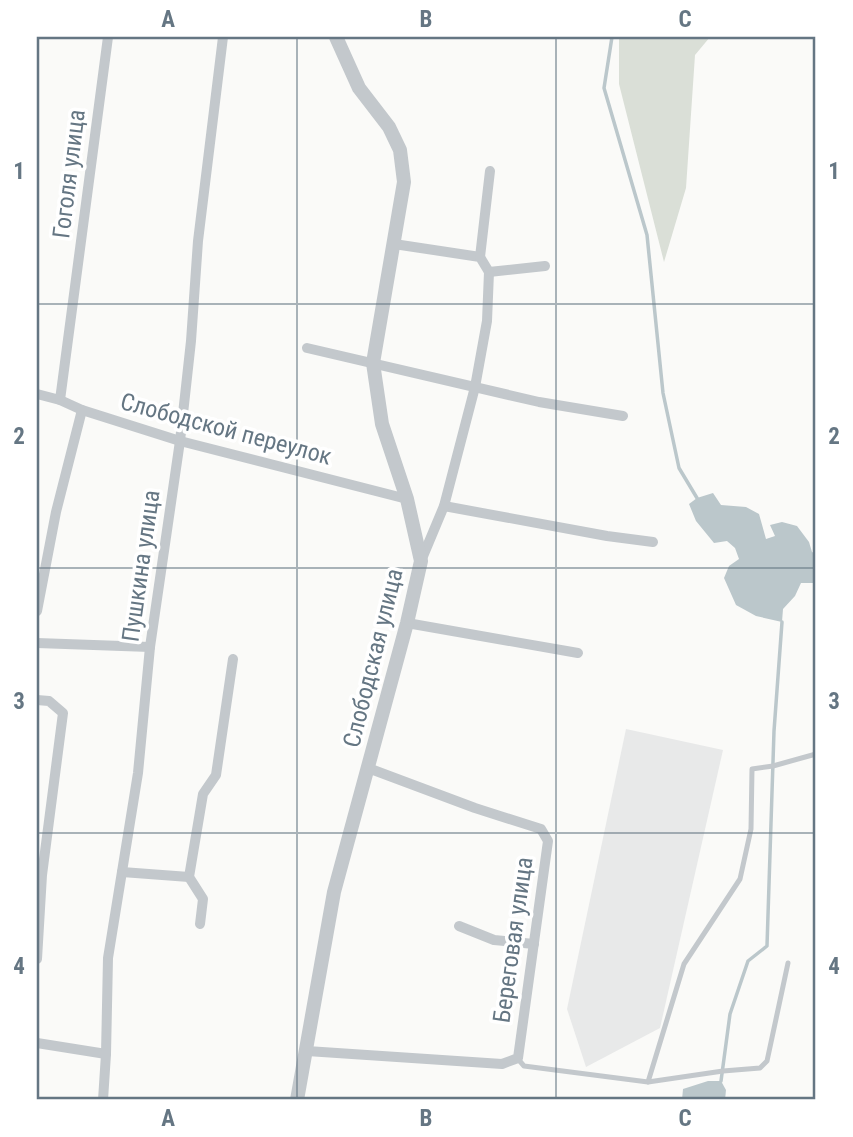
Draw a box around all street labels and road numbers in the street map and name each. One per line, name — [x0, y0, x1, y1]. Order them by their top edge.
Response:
street label: Гоголя улица — [47, 108, 91, 240]
street label: Слободской переулок — [117, 387, 335, 471]
street label: Пушкина улица — [117, 488, 165, 644]
street label: Слободская улица — [337, 566, 409, 750]
street label: Береговая улица — [488, 855, 538, 1025]

